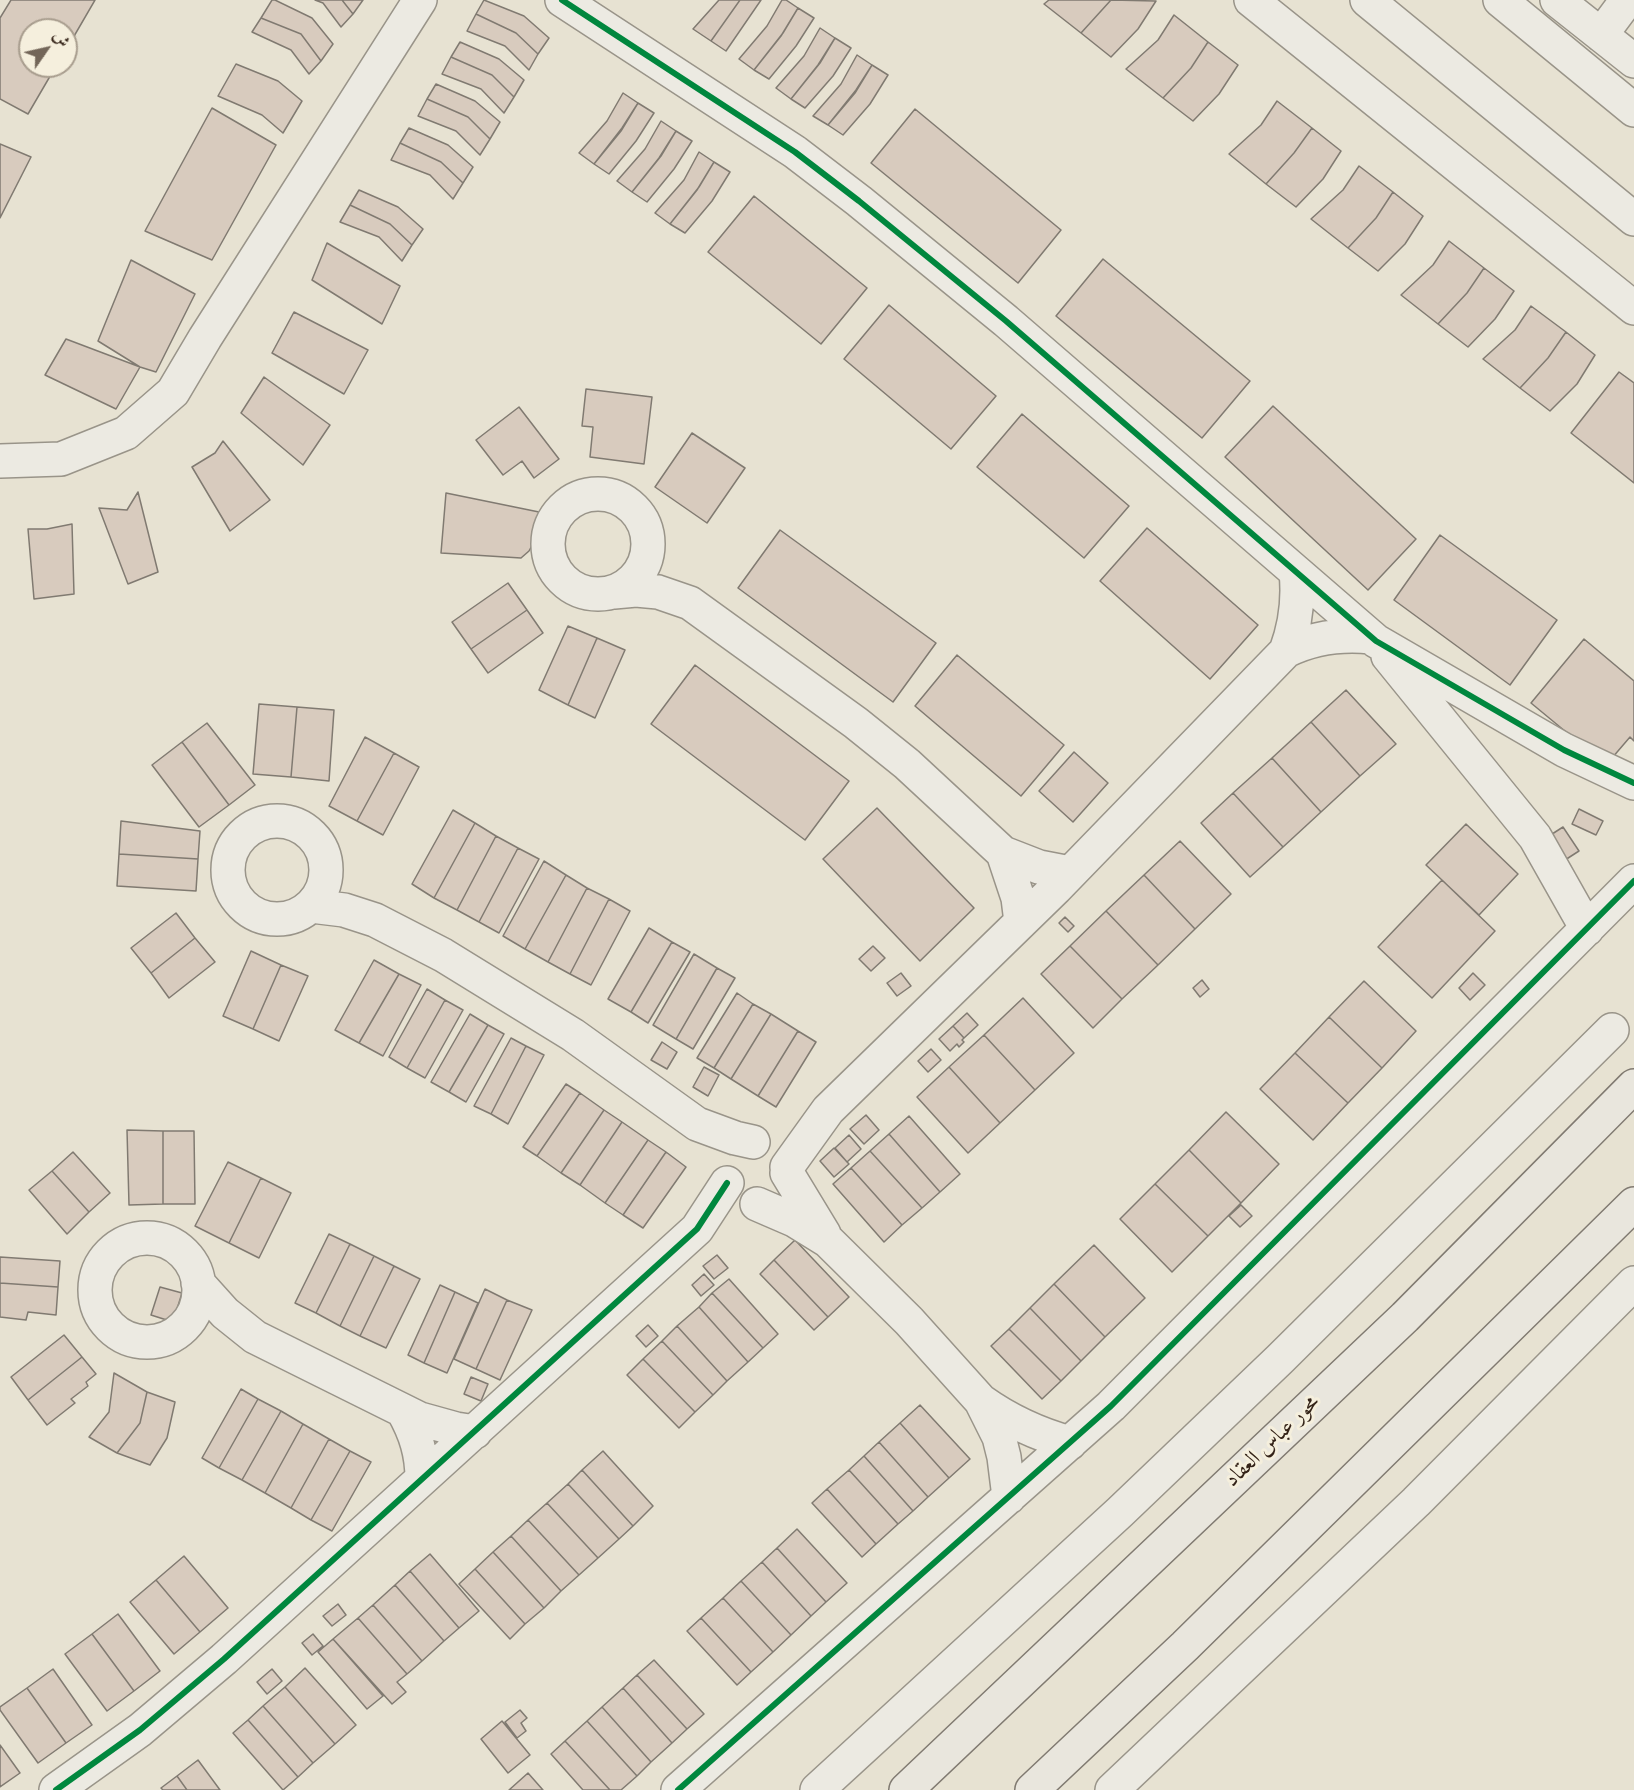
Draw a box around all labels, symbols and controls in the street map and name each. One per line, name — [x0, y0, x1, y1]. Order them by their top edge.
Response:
north arrow — [18, 18, 78, 78]
text: ش — [49, 27, 74, 51]
street label: محور عباس العقاد — [1220, 1390, 1326, 1494]

